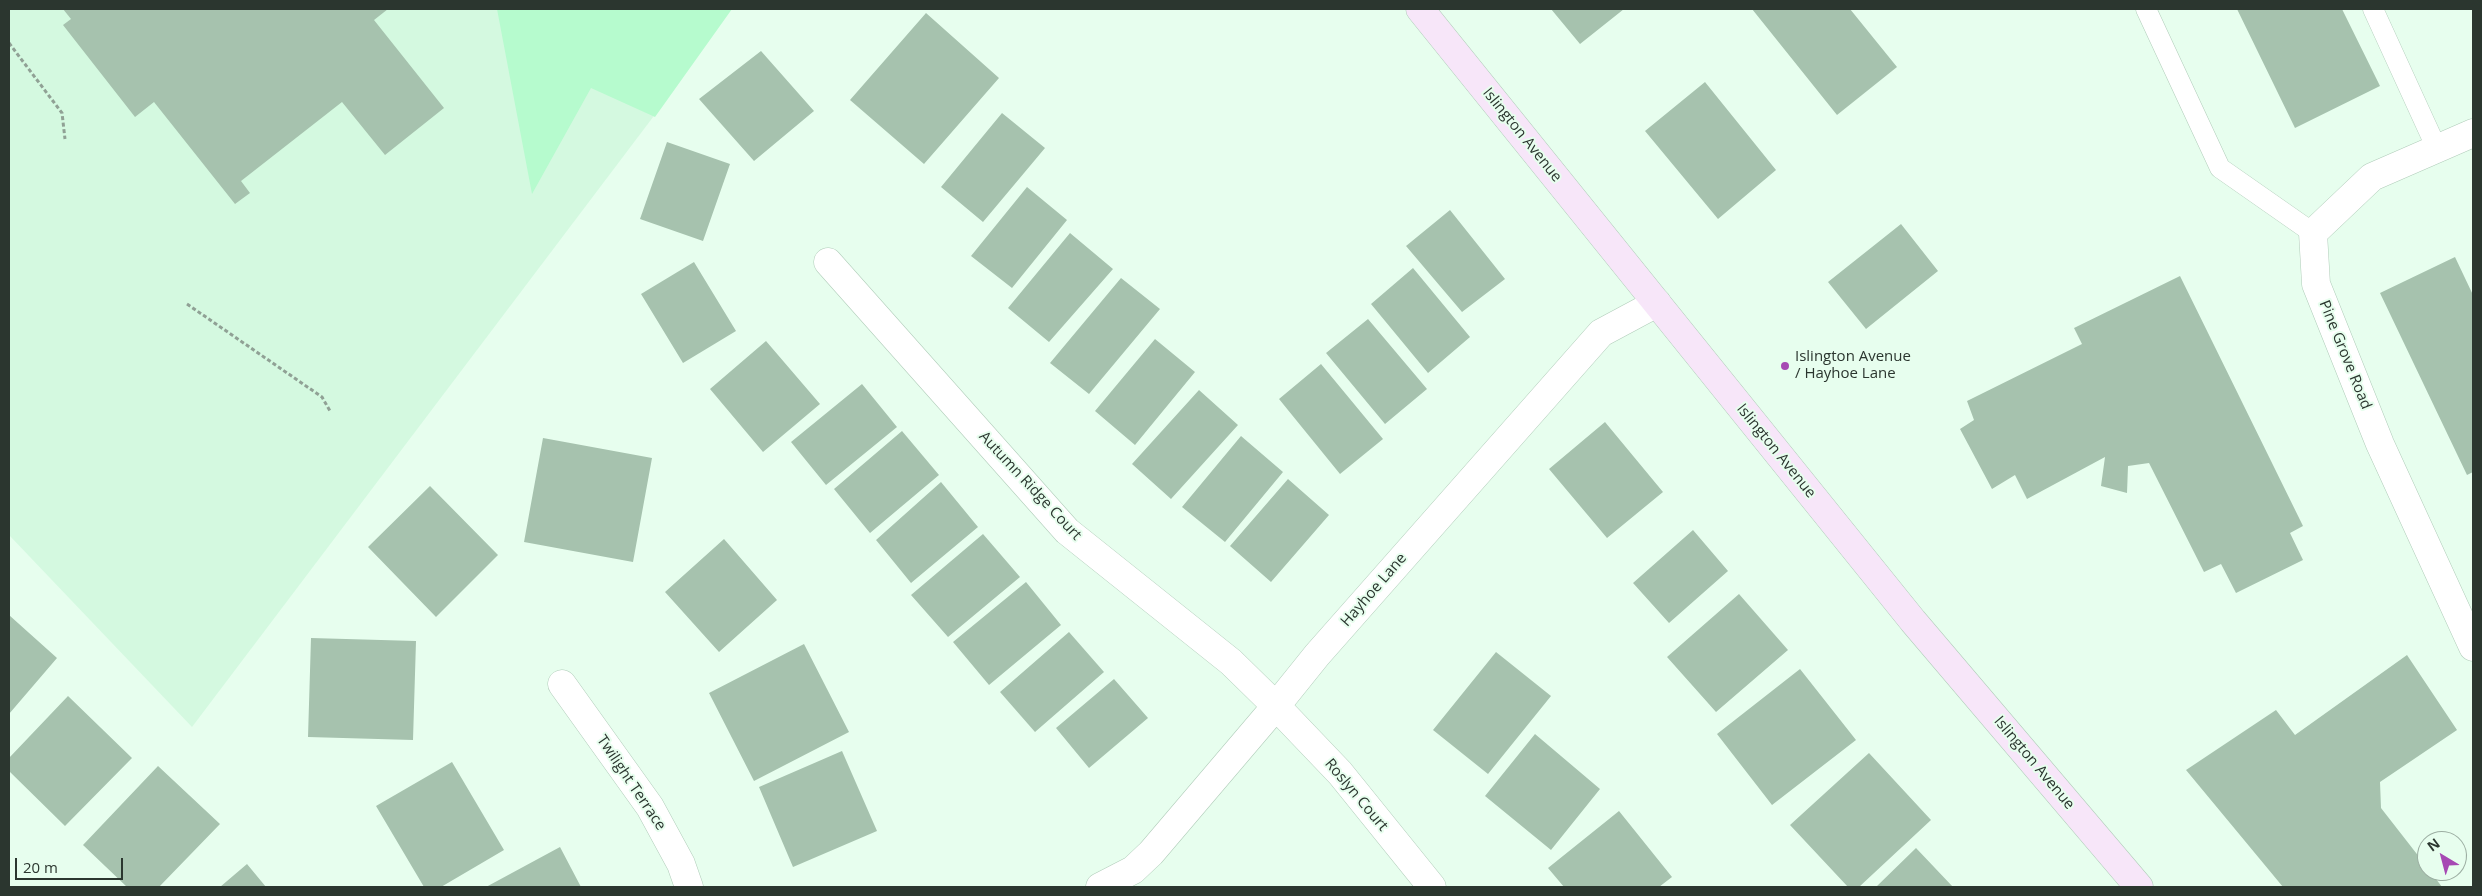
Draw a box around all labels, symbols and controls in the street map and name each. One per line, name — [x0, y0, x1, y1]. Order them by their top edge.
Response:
street label: Islington Avenue — [1479, 84, 1565, 186]
street label: Pine Grove Road — [2315, 298, 2375, 412]
place label: Islington Avenue / Hayhoe Lane — [1795, 348, 1911, 383]
marker: Islington Avenue / Hayhoe Lane — [1779, 360, 1791, 372]
street label: Islington Avenue — [1733, 400, 1819, 502]
street label: Autumn Ridge Court — [975, 428, 1085, 544]
street label: Hayhoe Lane — [1337, 550, 1411, 630]
street label: Islington Avenue — [1990, 713, 2078, 813]
street label: Twilight Terrace — [593, 732, 669, 834]
street label: Roslyn Court — [1321, 755, 1391, 835]
north arrow — [2417, 831, 2467, 881]
text: N — [2423, 833, 2444, 855]
scale bar — [18, 848, 125, 880]
text: 20 m — [23, 857, 58, 877]

